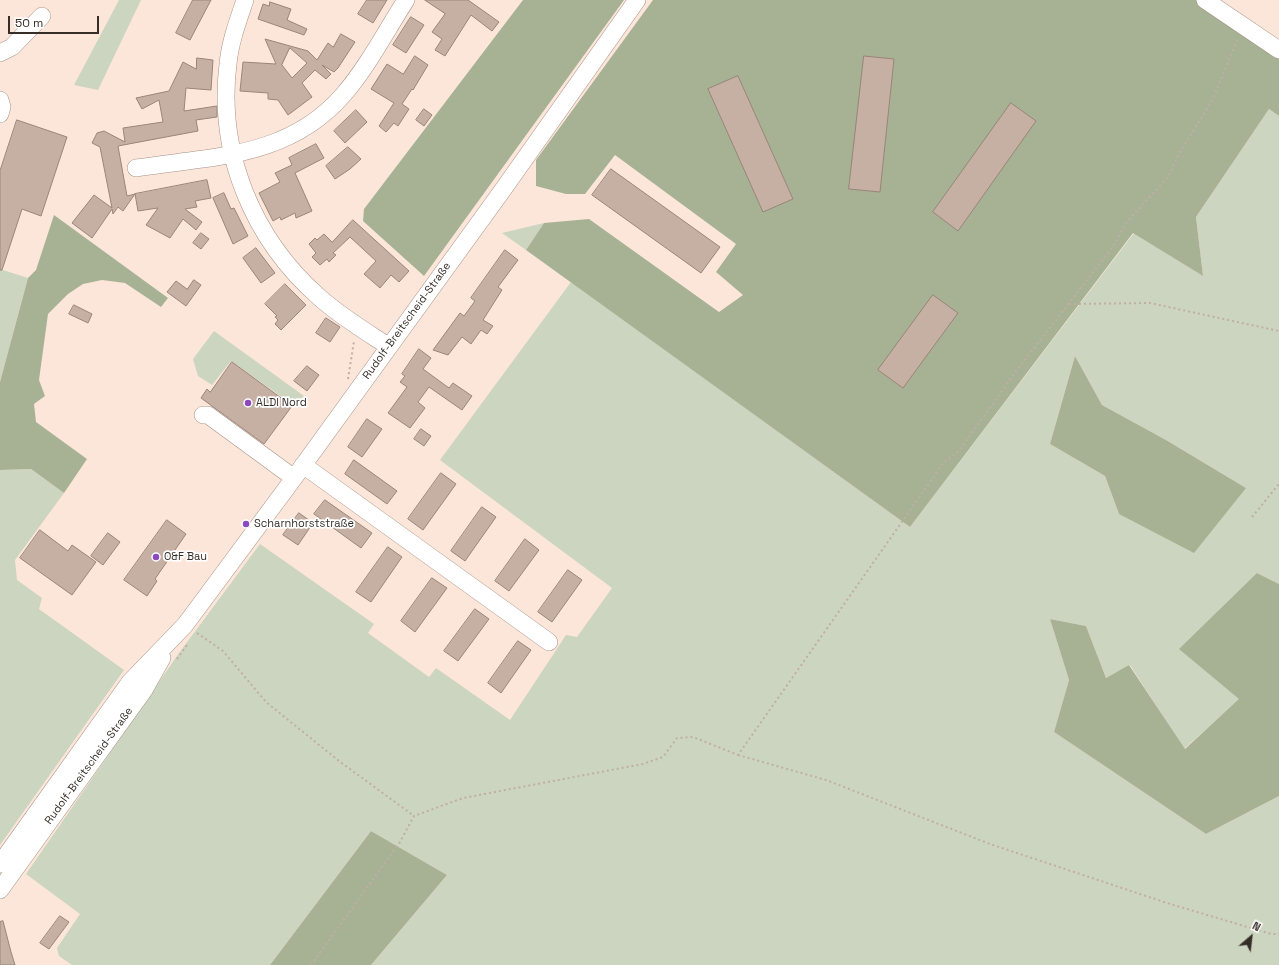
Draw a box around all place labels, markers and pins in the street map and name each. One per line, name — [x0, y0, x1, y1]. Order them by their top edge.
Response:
place label: ALDI Nord — [256, 396, 307, 410]
marker: ALDI Nord — [243, 398, 253, 408]
place label: Scharnhorststraße — [254, 517, 354, 531]
marker: Scharnhorststraße — [241, 519, 251, 529]
place label: O&F Bau — [164, 550, 207, 564]
marker: O&F Bau — [151, 552, 161, 562]

